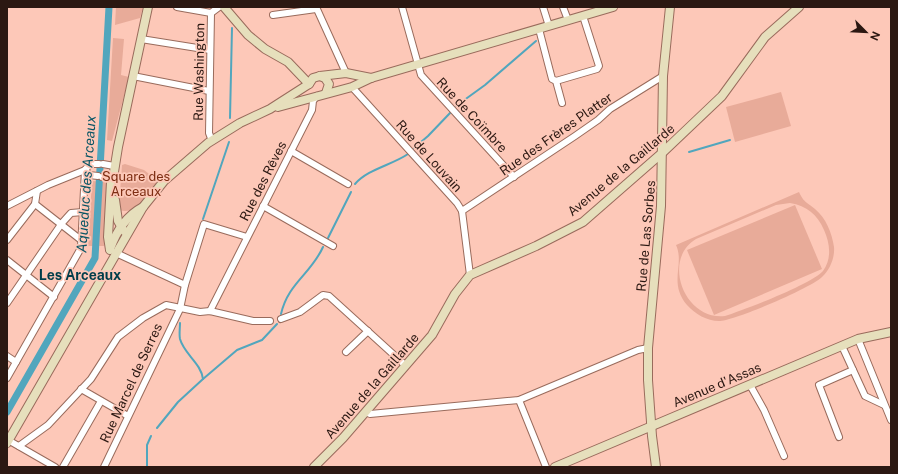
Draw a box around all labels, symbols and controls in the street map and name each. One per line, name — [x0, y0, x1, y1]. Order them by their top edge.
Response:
north arrow — [846, 12, 886, 52]
street label: Rue Washington — [191, 23, 207, 121]
text: N — [868, 30, 882, 42]
street label: Rue de Coïmbre — [434, 75, 510, 155]
street label: Rue des Frères Platter — [497, 89, 615, 179]
water label: Aqueduc des Arceaux — [73, 114, 99, 253]
street label: Rue de Louvain — [393, 117, 465, 195]
street label: Avenue de la Gaillarde — [565, 121, 677, 219]
street label: Rue des Rêves — [236, 139, 290, 223]
park label: Square des Arceaux — [102, 169, 170, 199]
street label: Rue de Las Sorbes — [634, 180, 658, 292]
district label: Les Arceaux — [39, 267, 121, 283]
street label: Rue Marcel de Serres — [97, 321, 165, 445]
street label: Avenue de la Gaillarde — [322, 330, 422, 442]
street label: Avenue d'Assas — [671, 360, 763, 410]

